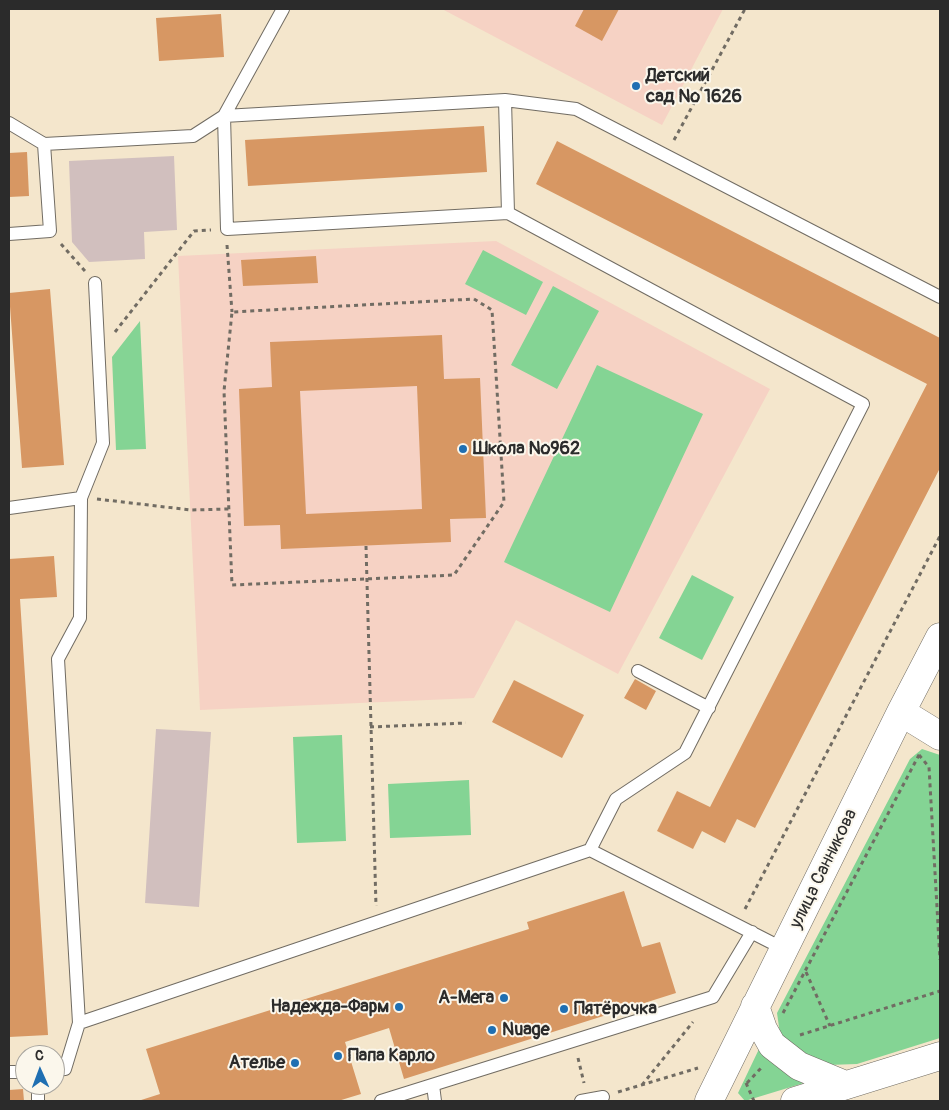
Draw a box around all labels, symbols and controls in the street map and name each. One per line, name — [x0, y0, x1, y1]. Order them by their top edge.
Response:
place label: Детский сад № 1626 — [646, 65, 742, 108]
marker: Детский сад № 1626 — [630, 80, 642, 92]
place label: Школа №962 — [473, 438, 580, 460]
marker: Школа №962 — [457, 443, 469, 455]
street label: улица Санникова — [786, 806, 862, 932]
place label: А-Мега — [438, 987, 494, 1009]
marker: А-Мега — [498, 992, 510, 1004]
place label: Надежда-Фарм — [270, 996, 389, 1018]
place label: Пятёрочка — [574, 998, 657, 1020]
marker: Надежда-Фарм — [393, 1001, 405, 1013]
marker: Пятёрочка — [558, 1003, 570, 1015]
place label: Nuage — [502, 1019, 550, 1041]
marker: Nuage — [486, 1024, 498, 1036]
north arrow — [15, 1045, 65, 1095]
place label: Папа Карло — [348, 1045, 435, 1067]
text: С — [35, 1047, 44, 1064]
marker: Папа Карло — [332, 1050, 344, 1062]
place label: Ателье — [229, 1052, 285, 1074]
marker: Ателье — [289, 1057, 301, 1069]

